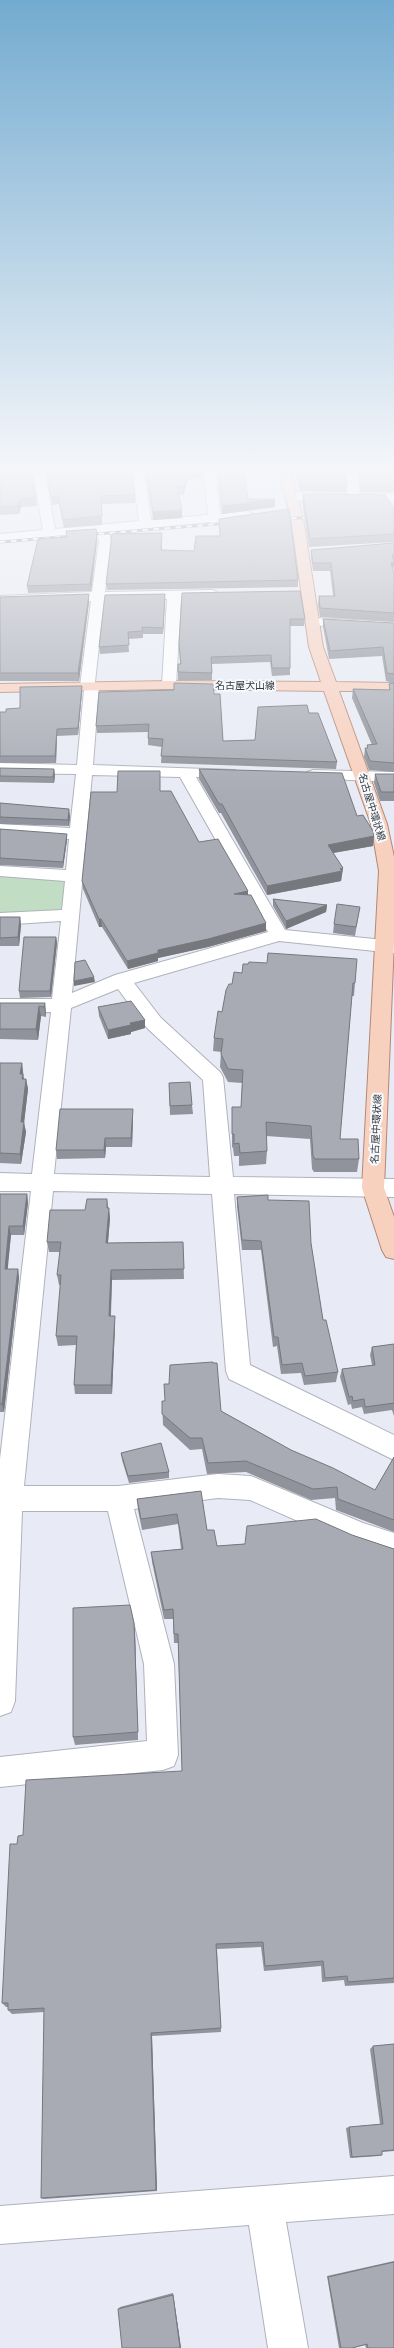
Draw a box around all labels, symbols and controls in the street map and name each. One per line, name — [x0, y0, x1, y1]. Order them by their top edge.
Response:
street label: 名古屋犬山線 — [215, 679, 275, 692]
street label: 名古屋中環状線 — [356, 772, 388, 842]
street label: 名古屋中環状線 — [368, 1094, 384, 1164]

